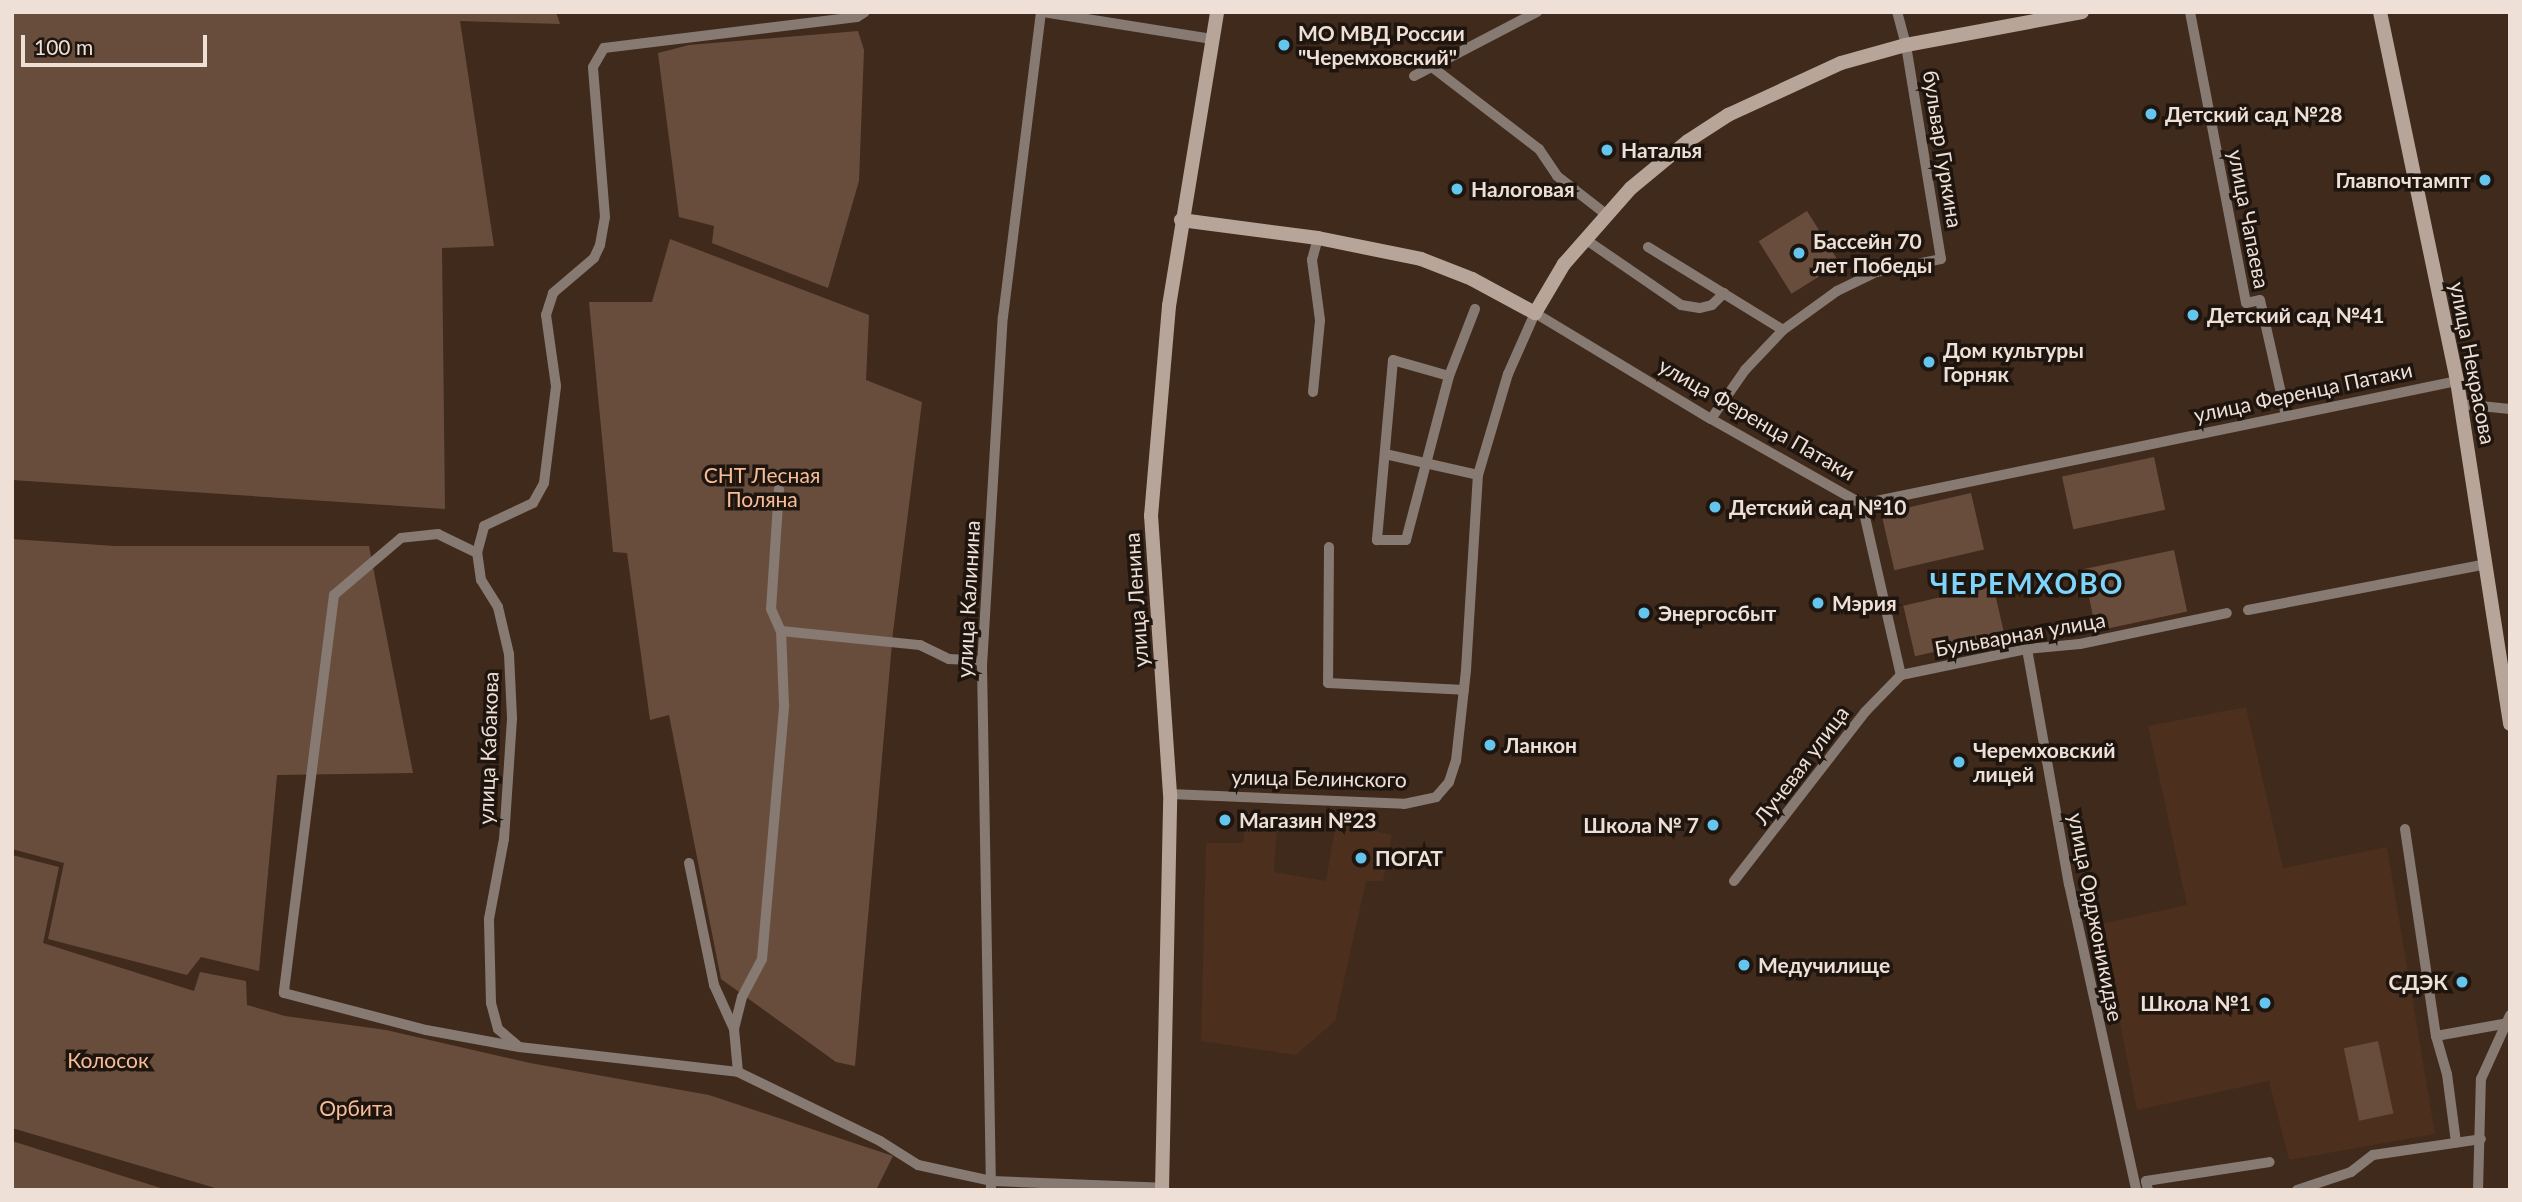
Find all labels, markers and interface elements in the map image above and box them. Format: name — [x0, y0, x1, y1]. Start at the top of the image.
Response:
place label: МО МВД России "Черемховский" — [1298, 20, 1465, 70]
scale bar — [24, 21, 210, 65]
text: 100 m — [34, 34, 93, 59]
marker: МО МВД России "Черемховский" — [1276, 37, 1292, 53]
street label: бульвар Гуркина — [1918, 68, 1968, 230]
place label: Детский сад №28 — [2165, 101, 2342, 127]
marker: Детский сад №28 — [2143, 106, 2159, 122]
place label: Наталья — [1621, 137, 1702, 163]
marker: Наталья — [1599, 142, 1615, 158]
street label: улица Чапаева — [2223, 147, 2275, 291]
place label: Главпочтампт — [2336, 167, 2471, 193]
marker: Главпочтампт — [2477, 172, 2493, 188]
place label: Налоговая — [1471, 176, 1575, 202]
marker: Налоговая — [1449, 181, 1465, 197]
place label: Бассейн 70 лет Победы — [1813, 228, 1932, 278]
marker: Бассейн 70 лет Победы — [1791, 245, 1807, 261]
street label: улица Некрасова — [2445, 280, 2501, 446]
place label: Детский сад №41 — [2207, 302, 2384, 328]
marker: Детский сад №41 — [2185, 307, 2201, 323]
place label: Дом культуры Горняк — [1943, 337, 2084, 387]
street label: улица Ференца Патаки — [1654, 352, 1860, 486]
marker: Дом культуры Горняк — [1921, 354, 1937, 370]
street label: улица Ференца Патаки — [2192, 357, 2414, 427]
park label: СНТ Лесная Поляна — [704, 462, 820, 512]
place label: Детский сад №10 — [1729, 494, 1906, 520]
marker: Детский сад №10 — [1707, 499, 1723, 515]
street label: улица Калинина — [951, 520, 985, 678]
street label: улица Ленина — [1119, 532, 1153, 668]
district label: ЧЕРЕМХОВО — [1931, 566, 2123, 600]
place label: Мэрия — [1832, 590, 1897, 616]
marker: Мэрия — [1810, 595, 1826, 611]
place label: Энергосбыт — [1658, 600, 1776, 626]
marker: Энергосбыт — [1636, 605, 1652, 621]
street label: Бульварная улица — [1933, 607, 2107, 661]
street label: улица Кабакова — [473, 671, 503, 825]
street label: Лучевая улица — [1748, 701, 1854, 829]
place label: Ланкон — [1504, 732, 1577, 758]
marker: Ланкон — [1482, 737, 1498, 753]
place label: Черемховский лицей — [1973, 737, 2115, 787]
marker: Черемховский лицей — [1951, 754, 1967, 770]
street label: улица Белинского — [1231, 764, 1407, 792]
place label: Магазин №23 — [1239, 807, 1376, 833]
street label: улица Орджоникидзе — [2063, 811, 2129, 1023]
marker: Магазин №23 — [1217, 812, 1233, 828]
place label: Школа № 7 — [1583, 812, 1699, 838]
marker: Школа № 7 — [1705, 817, 1721, 833]
place label: ПОГАТ — [1375, 845, 1443, 871]
marker: ПОГАТ — [1353, 850, 1369, 866]
place label: Медучилище — [1758, 952, 1890, 978]
marker: Медучилище — [1736, 957, 1752, 973]
place label: СДЭК — [2388, 969, 2448, 995]
marker: СДЭК — [2454, 974, 2470, 990]
place label: Школа №1 — [2140, 990, 2251, 1016]
marker: Школа №1 — [2257, 995, 2273, 1011]
park label: Колосок — [67, 1047, 149, 1073]
park label: Орбита — [319, 1095, 393, 1121]

